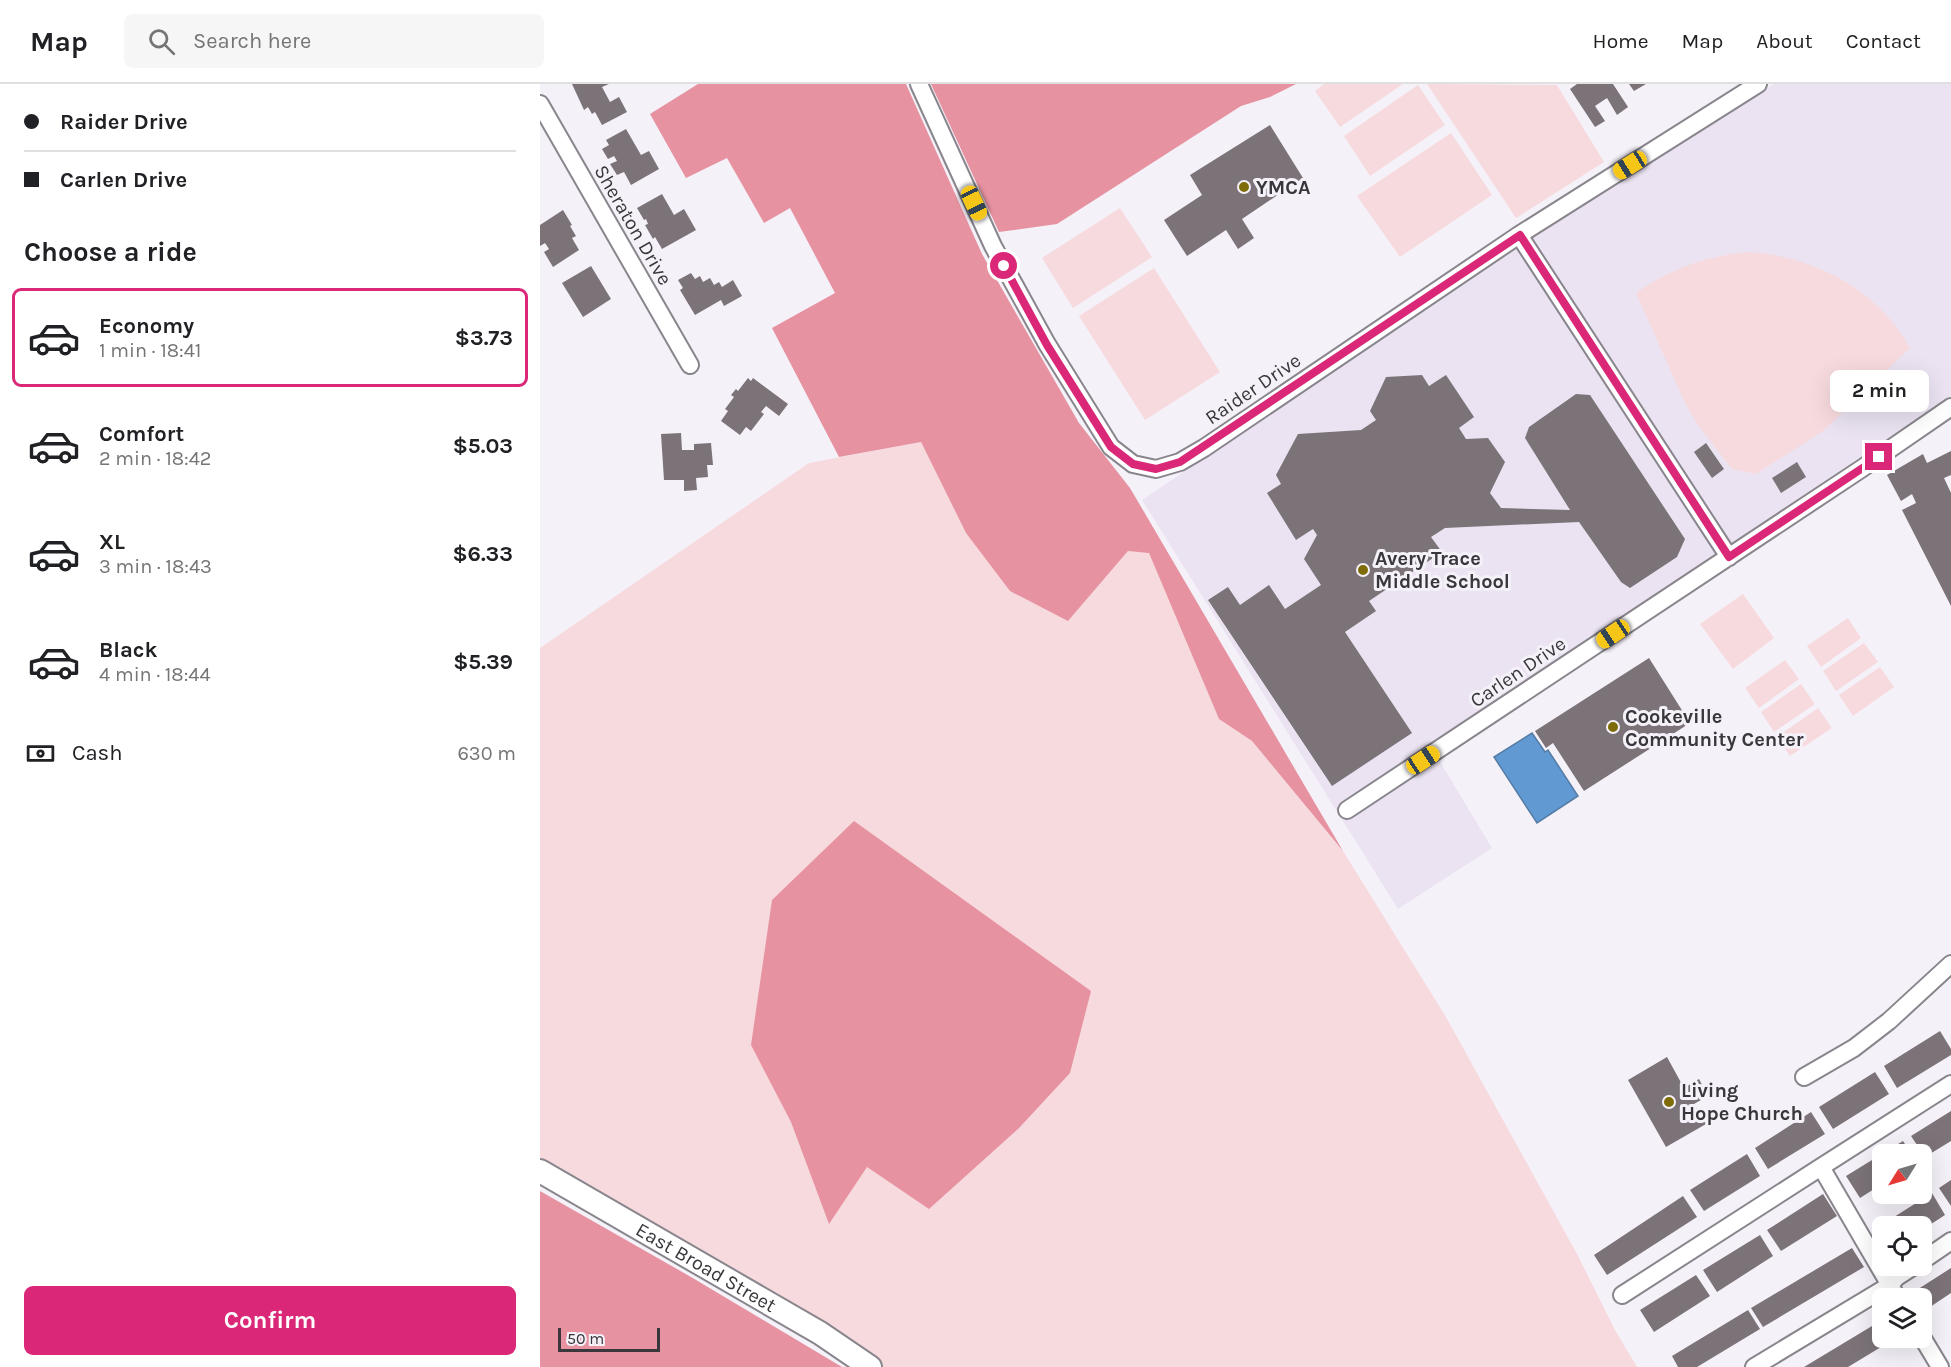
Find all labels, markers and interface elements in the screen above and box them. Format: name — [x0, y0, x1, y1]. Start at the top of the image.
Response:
search box — [124, 14, 544, 68]
text: Map — [30, 25, 88, 58]
icon: search — [145, 25, 178, 58]
text: Search here — [193, 28, 311, 54]
text: Home — [1593, 29, 1649, 53]
text: Map — [1682, 29, 1723, 53]
text: About — [1756, 29, 1813, 53]
text: Contact — [1846, 29, 1921, 53]
text: Raider Drive — [60, 109, 188, 135]
car — [1610, 148, 1650, 182]
street label: Sheraton Drive — [589, 161, 677, 289]
text: Carlen Drive — [60, 167, 187, 193]
place label: YMCA — [1256, 176, 1311, 199]
marker: YMCA — [1237, 180, 1251, 194]
car — [958, 183, 990, 223]
text: Choose a ride — [24, 236, 197, 268]
route start — [990, 252, 1017, 279]
icon: car — [27, 311, 81, 365]
text: Economy — [99, 313, 194, 339]
text: $3.73 — [455, 325, 513, 351]
text: 1 min · 18:41 — [99, 339, 201, 362]
street label: Raider Drive — [1201, 349, 1305, 429]
callout: 2 min — [1830, 370, 1928, 412]
text: 2 min — [1852, 379, 1907, 402]
icon: car — [27, 419, 81, 473]
text: Comfort — [99, 421, 184, 447]
text: $5.03 — [453, 433, 513, 459]
route end — [1865, 443, 1892, 470]
text: 2 min · 18:42 — [99, 447, 211, 470]
icon: car — [27, 527, 81, 581]
text: XL — [99, 529, 125, 555]
text: $6.33 — [452, 541, 513, 567]
place label: Avery Trace Middle School — [1375, 547, 1510, 593]
text: 3 min · 18:43 — [99, 555, 212, 578]
marker: Avery Trace Middle School — [1356, 563, 1370, 577]
car — [1593, 616, 1633, 652]
street label: Carlen Drive — [1466, 632, 1570, 712]
icon: car — [27, 635, 81, 689]
text: Black — [99, 637, 158, 663]
text: $5.39 — [453, 649, 513, 675]
text: 4 min · 18:44 — [99, 663, 211, 686]
place label: Cookeville Community Center — [1625, 705, 1804, 751]
marker: Cookeville Community Center — [1606, 720, 1620, 734]
icon: cash — [24, 737, 57, 770]
text: Cash — [72, 740, 122, 766]
text: 630 m — [457, 742, 516, 765]
car — [1403, 743, 1443, 777]
place label: Living Hope Church — [1681, 1079, 1803, 1125]
marker: Living Hope Church — [1662, 1095, 1676, 1109]
north arrow — [1872, 1144, 1932, 1204]
map controls — [1872, 1144, 1932, 1348]
button: locate — [1872, 1216, 1932, 1276]
street label: East Broad Street — [632, 1218, 781, 1317]
button: Confirm — [24, 1286, 516, 1355]
button: layers — [1872, 1288, 1932, 1348]
scale bar — [558, 1325, 660, 1352]
text: 50 m — [567, 1329, 604, 1348]

